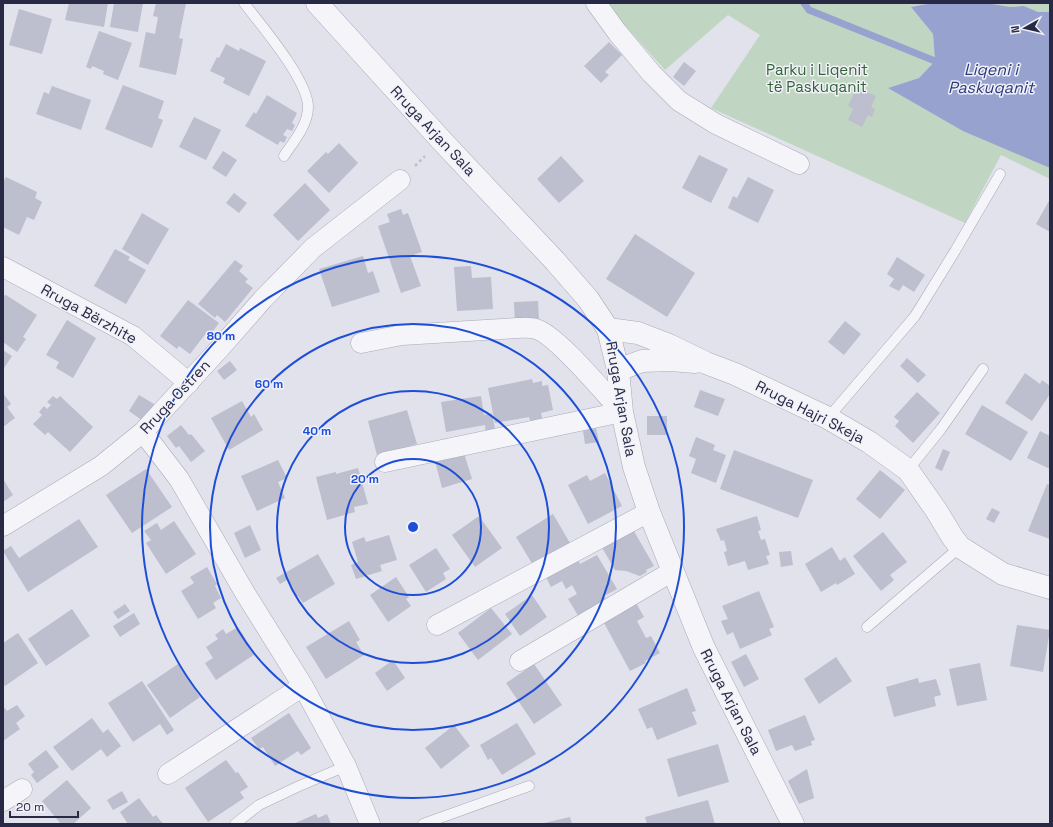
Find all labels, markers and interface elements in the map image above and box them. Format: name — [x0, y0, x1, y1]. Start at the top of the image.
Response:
north arrow — [1005, 8, 1045, 48]
text: N — [1008, 25, 1023, 34]
water label: Liqeni i Paskuqanit — [948, 59, 1036, 98]
park label: Parku i Liqenit të Paskuqanit — [766, 60, 868, 96]
street label: Rruga Arjan Sala — [387, 81, 480, 180]
street label: Rruga Bërzhite — [38, 279, 141, 348]
text: 80 m — [207, 328, 235, 344]
street label: Rruga Arjan Sala — [602, 340, 641, 458]
street label: Rruga Ostren — [135, 356, 214, 438]
text: 60 m — [255, 376, 283, 392]
street label: Rruga Hajri Skeja — [753, 376, 868, 447]
text: 40 m — [303, 423, 331, 439]
text: 20 m — [351, 471, 379, 487]
centre of rings — [406, 520, 420, 534]
street label: Rruga Arjan Sala — [696, 645, 767, 758]
scale bar — [10, 793, 78, 819]
text: 20 m — [16, 799, 44, 815]

